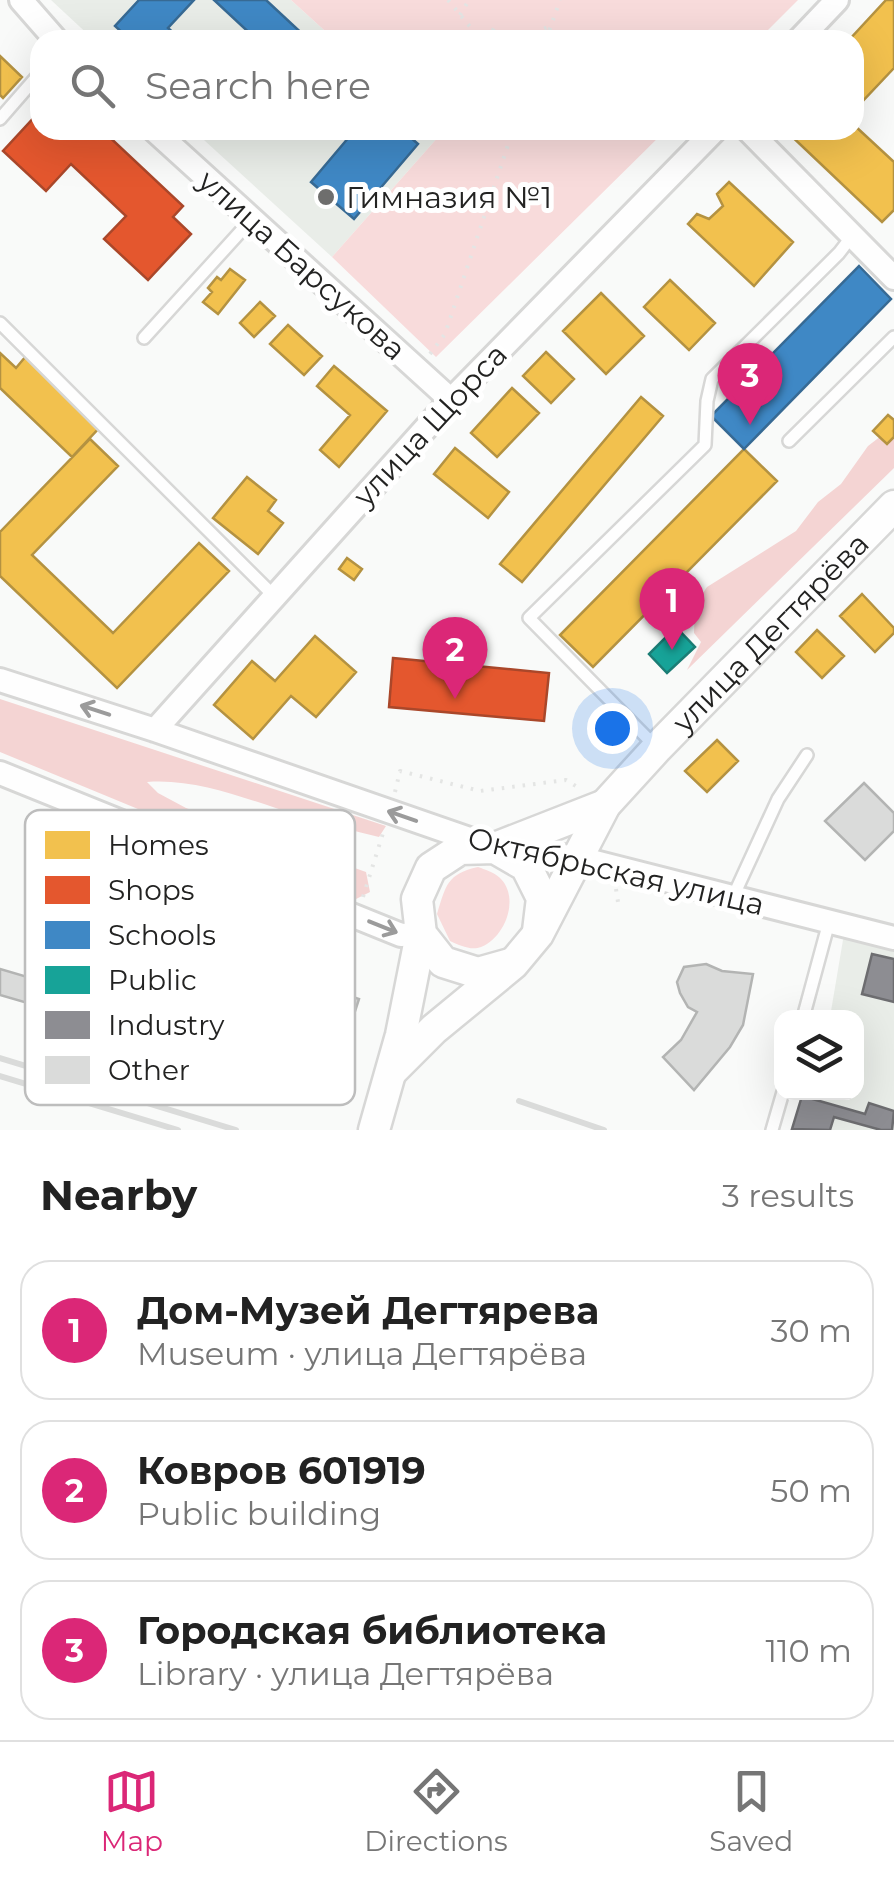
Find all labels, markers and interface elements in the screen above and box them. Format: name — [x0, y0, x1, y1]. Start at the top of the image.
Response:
search box — [30, 30, 864, 140]
icon: search — [65, 58, 120, 113]
text: Search here — [145, 62, 371, 109]
street label: улица Барсукова — [190, 161, 413, 368]
place label: Гимназия №1 — [346, 179, 552, 216]
marker: Гимназия №1 — [315, 186, 337, 208]
street label: улица Щорса — [345, 336, 515, 515]
pin: 3 — [718, 342, 782, 425]
street label: улица Дегтярёва — [664, 525, 876, 741]
pin: 1 — [640, 568, 704, 650]
pin: 2 — [422, 616, 488, 699]
one-way arrow — [80, 700, 111, 718]
your location — [587, 703, 638, 754]
one-way arrow — [388, 806, 419, 824]
legend — [25, 810, 355, 1105]
street label: Октябрьская улица — [464, 819, 768, 923]
text: Homes — [108, 828, 209, 862]
text: Shops — [108, 873, 194, 907]
text: Schools — [108, 918, 216, 952]
one-way arrow — [367, 920, 397, 938]
text: Public — [108, 963, 197, 997]
text: Industry — [108, 1008, 225, 1042]
map controls — [774, 1010, 864, 1100]
button: layers — [774, 1010, 864, 1100]
text: Other — [108, 1053, 190, 1087]
text: Nearby — [40, 1169, 197, 1221]
text: 3 results — [722, 1176, 854, 1215]
text: Дом-Музей Дегтярева — [137, 1287, 599, 1334]
text: 1 — [68, 1311, 81, 1350]
text: 30 m — [770, 1311, 852, 1350]
text: Museum · улица Дегтярёва — [137, 1334, 587, 1373]
text: Ковров 601919 — [137, 1447, 426, 1494]
text: 2 — [65, 1471, 84, 1510]
text: 50 m — [770, 1471, 852, 1510]
text: Public building — [137, 1494, 381, 1533]
text: Городская библиотека — [137, 1607, 607, 1654]
text: 3 — [65, 1631, 84, 1670]
text: 110 m — [765, 1631, 852, 1670]
text: Library · улица Дегтярёва — [137, 1654, 554, 1693]
tab: Map — [101, 1764, 163, 1858]
tab: Directions — [364, 1764, 508, 1858]
tab: Saved — [709, 1764, 793, 1858]

